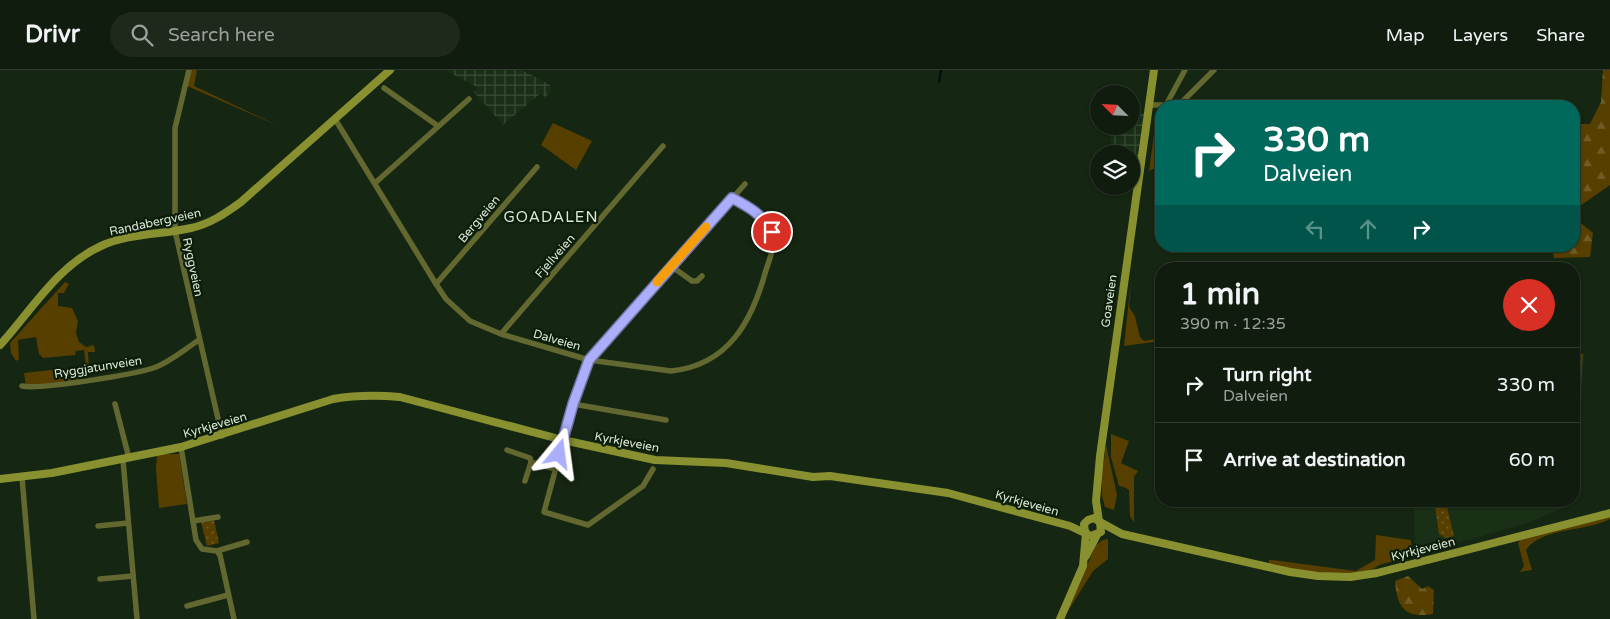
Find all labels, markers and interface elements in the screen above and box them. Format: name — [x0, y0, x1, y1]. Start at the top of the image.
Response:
search box — [110, 12, 460, 57]
text: Drivr — [25, 20, 80, 49]
icon: search — [128, 21, 156, 49]
text: Search here — [168, 24, 275, 46]
text: Map — [1386, 24, 1425, 46]
text: Layers — [1453, 24, 1508, 46]
text: Share — [1536, 24, 1585, 46]
north arrow — [1090, 85, 1140, 135]
map controls — [1090, 85, 1140, 195]
text: 330 m — [1263, 119, 1370, 161]
icon: right — [1180, 120, 1245, 185]
button: layers — [1090, 145, 1140, 195]
text: Dalveien — [1263, 161, 1352, 187]
street label: Bergveien — [455, 193, 503, 245]
street label: Randabergveien — [108, 205, 202, 239]
district label: GOADALEN — [504, 208, 599, 226]
pin — [751, 211, 793, 253]
icon: left — [1301, 215, 1329, 243]
icon: ahead — [1354, 215, 1382, 243]
icon: right — [1407, 215, 1435, 243]
icon: arrive — [758, 218, 786, 246]
street label: Fjellveien — [532, 231, 578, 281]
street label: Ryggveien — [180, 236, 206, 298]
street label: Goaveien — [1098, 274, 1120, 328]
text: 1 min — [1180, 276, 1260, 313]
button: close — [1503, 279, 1555, 331]
text: 390 m · 12:35 — [1180, 314, 1286, 334]
street label: Dalveien — [532, 327, 582, 353]
street label: Ryggjatunveien — [53, 353, 143, 381]
text: Turn right — [1223, 364, 1311, 386]
icon: right — [1180, 371, 1208, 399]
text: 330 m — [1497, 374, 1555, 396]
text: Dalveien — [1223, 386, 1288, 406]
street label: Kyrkjeveien — [182, 409, 248, 441]
position arrow — [532, 427, 584, 479]
street label: Kyrkjeveien — [593, 429, 661, 455]
icon: arrive — [1180, 446, 1208, 474]
text: Arrive at destination — [1223, 449, 1406, 471]
text: 60 m — [1509, 449, 1555, 471]
street label: Kyrkjeveien — [994, 487, 1060, 519]
street label: Kyrkjeveien — [1389, 534, 1457, 564]

